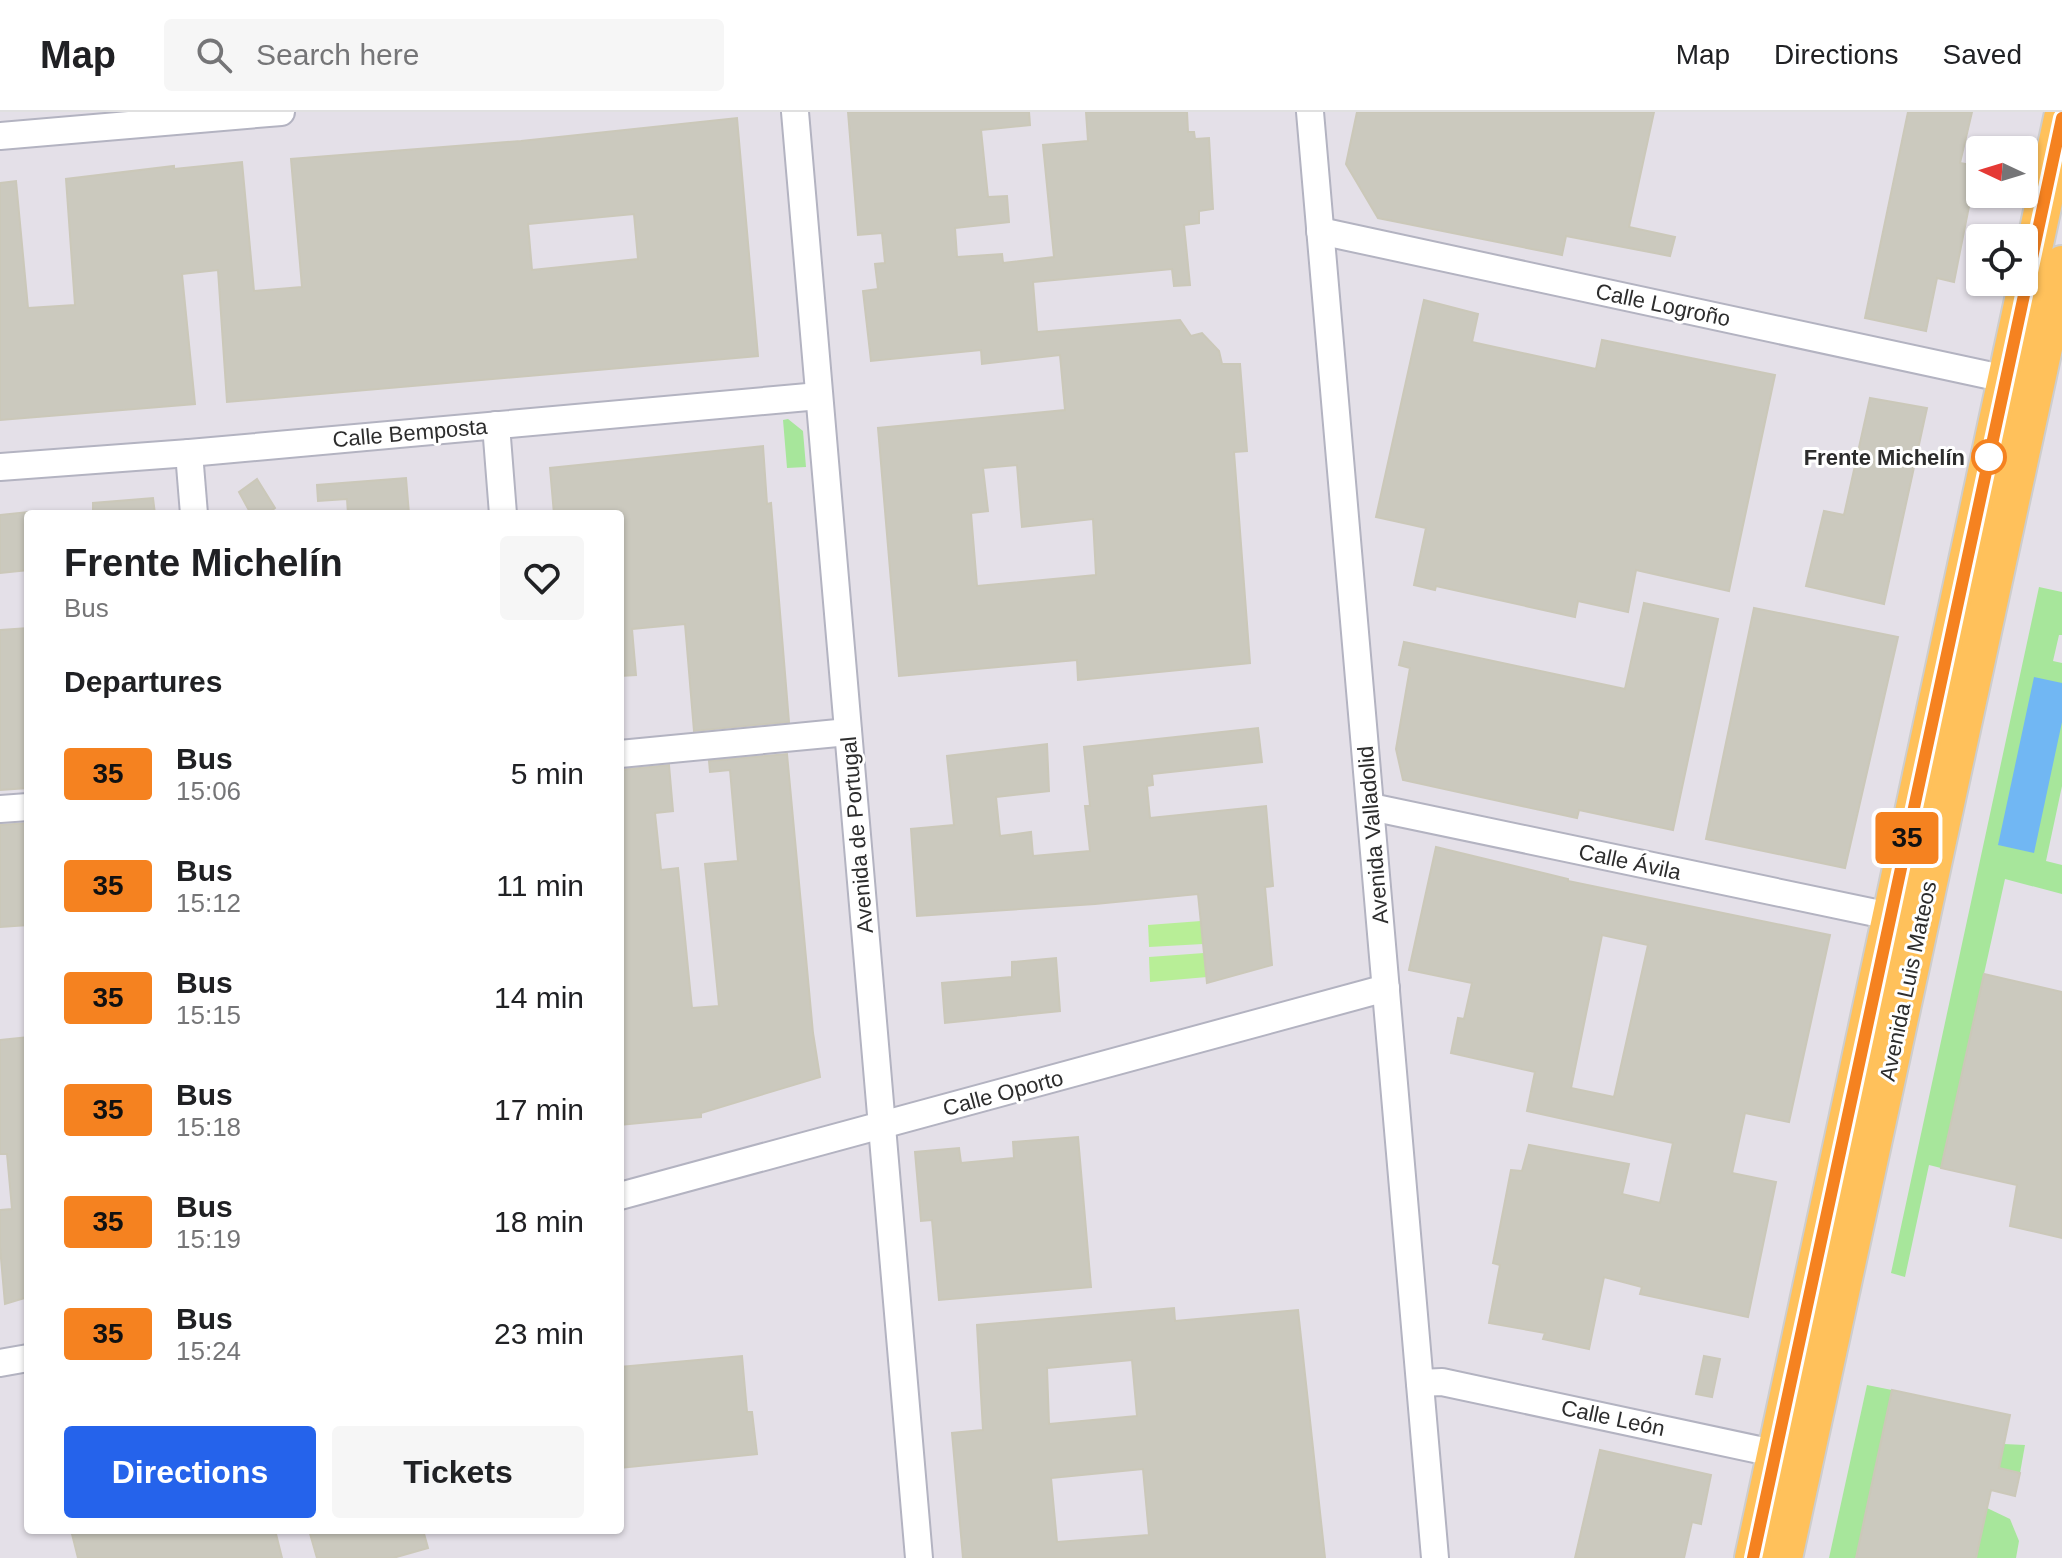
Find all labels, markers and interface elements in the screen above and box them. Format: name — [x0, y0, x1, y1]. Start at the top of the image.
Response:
search box — [164, 19, 724, 91]
icon: search — [192, 33, 236, 77]
text: Map — [40, 34, 116, 76]
text: Search here — [256, 38, 419, 71]
text: Map — [1676, 39, 1730, 70]
text: Directions — [1774, 39, 1899, 70]
text: Saved — [1943, 39, 2022, 70]
north arrow — [1966, 136, 2038, 208]
map controls — [1966, 136, 2038, 296]
button: locate — [1966, 224, 2038, 296]
street label: Calle Logroño — [1593, 279, 1733, 331]
street label: Calle Bemposta — [332, 414, 489, 452]
marker: Frente Michelín — [1972, 440, 2006, 474]
place label: Frente Michelín — [1804, 445, 1965, 470]
button: heart — [500, 536, 584, 620]
text: Frente Michelín — [64, 542, 343, 584]
text: Bus — [64, 593, 109, 623]
text: Departures — [64, 665, 222, 698]
street label: Avenida de Portugal — [836, 735, 878, 935]
text: Bus — [176, 742, 233, 775]
street label: Avenida Valladolid — [1353, 745, 1393, 925]
text: 5 min — [511, 757, 584, 790]
text: 35 — [92, 758, 124, 789]
text: 15:06 — [176, 776, 241, 806]
line badge: 35 — [1871, 812, 1943, 864]
text: 35 — [1891, 822, 1923, 853]
street label: Calle Ávila — [1577, 839, 1684, 885]
text: Bus — [176, 854, 233, 887]
text: 11 min — [496, 869, 584, 902]
text: 35 — [92, 870, 124, 901]
street label: Avenida Luis Mateos — [1875, 879, 1941, 1083]
text: 15:12 — [176, 888, 241, 918]
text: Bus — [176, 966, 233, 999]
text: 14 min — [494, 981, 584, 1014]
text: 35 — [92, 982, 124, 1013]
text: 15:15 — [176, 1000, 241, 1030]
street label: Calle Oporto — [940, 1065, 1066, 1121]
text: Bus — [176, 1078, 233, 1111]
text: 17 min — [494, 1093, 584, 1126]
text: 35 — [92, 1094, 124, 1125]
text: 15:18 — [176, 1112, 241, 1142]
text: Bus — [176, 1190, 233, 1223]
text: 18 min — [494, 1205, 584, 1238]
text: 35 — [92, 1206, 124, 1237]
text: 15:19 — [176, 1224, 241, 1254]
text: Bus — [176, 1302, 233, 1335]
text: 23 min — [494, 1317, 584, 1350]
text: 35 — [92, 1318, 124, 1349]
text: 15:24 — [176, 1336, 241, 1366]
street label: Calle León — [1559, 1395, 1667, 1441]
button: Directions — [64, 1426, 316, 1518]
button: Tickets — [332, 1426, 584, 1518]

